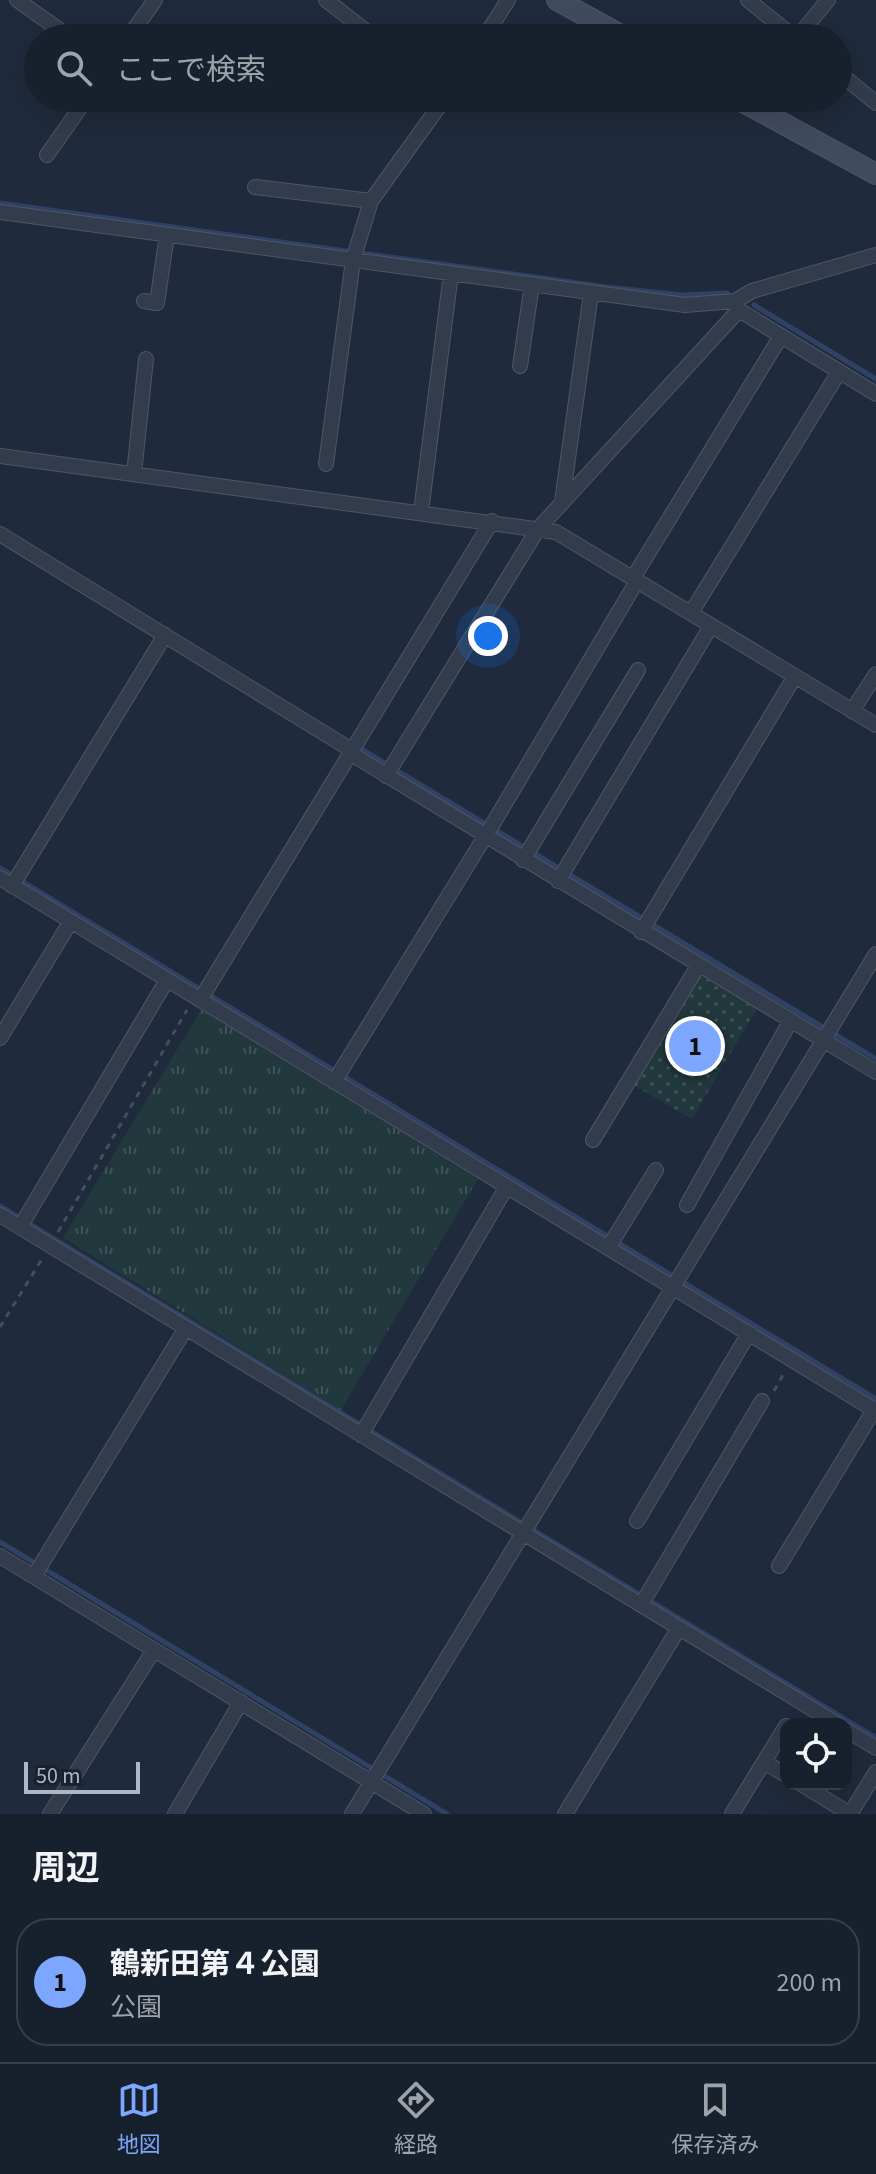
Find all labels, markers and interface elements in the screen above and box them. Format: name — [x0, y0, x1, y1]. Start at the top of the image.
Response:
search box — [24, 24, 852, 112]
icon: search — [52, 46, 96, 90]
text: ここで検索 — [116, 49, 266, 92]
your location — [468, 616, 508, 656]
pin: 1 — [669, 1016, 721, 1076]
map controls — [780, 1718, 852, 1790]
button: locate — [780, 1718, 852, 1790]
scale bar — [24, 1758, 140, 1794]
text: 50 m — [36, 1760, 81, 1792]
text: 周辺 — [32, 1844, 100, 1893]
text: 鶴新田第４公園 — [110, 1943, 320, 1986]
text: 1 — [53, 1964, 67, 2001]
text: 200 m — [776, 1964, 842, 2001]
text: 公園 — [110, 1989, 162, 2026]
tab: 地図 — [117, 2078, 161, 2161]
tab: 経路 — [394, 2078, 438, 2161]
tab: 保存済み — [671, 2078, 759, 2161]

